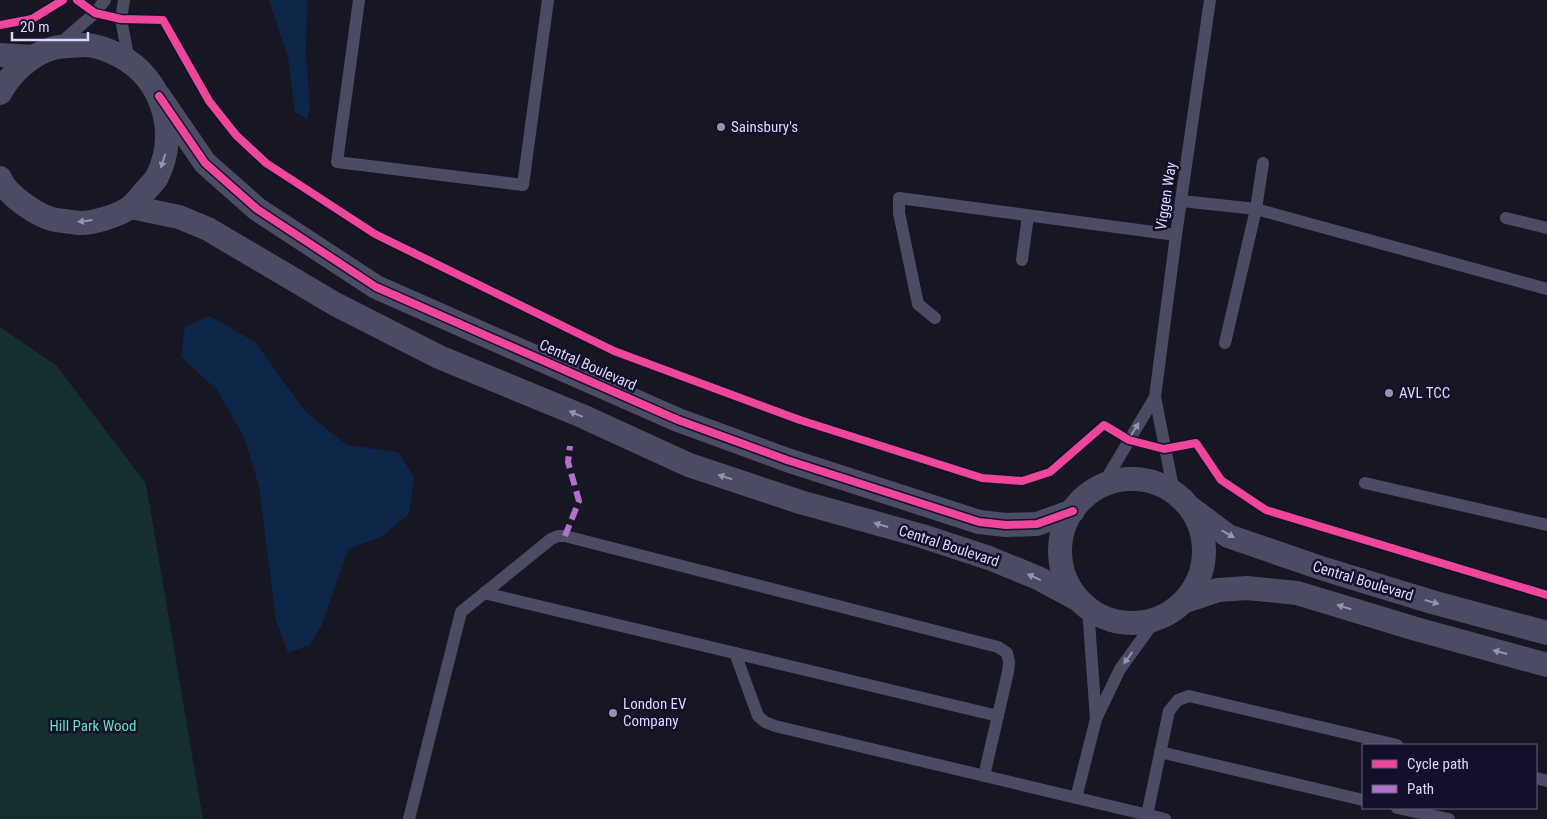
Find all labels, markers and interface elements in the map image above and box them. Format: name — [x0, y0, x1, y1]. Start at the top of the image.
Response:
scale bar — [12, 10, 89, 42]
text: 20 m — [20, 18, 50, 36]
place label: Sainsbury's — [731, 118, 798, 136]
marker: Sainsbury's — [715, 121, 727, 133]
one-way arrow — [158, 153, 166, 168]
street label: Viggen Way — [1152, 161, 1180, 231]
one-way arrow — [76, 217, 92, 225]
street label: Central Boulevard — [537, 336, 639, 394]
place label: AVL TCC — [1399, 384, 1450, 402]
marker: AVL TCC — [1383, 387, 1395, 399]
one-way arrow — [569, 409, 583, 417]
one-way arrow — [1131, 422, 1140, 435]
one-way arrow — [717, 473, 732, 481]
one-way arrow — [873, 520, 888, 528]
street label: Central Boulevard — [897, 521, 1001, 571]
one-way arrow — [1221, 530, 1235, 539]
street label: Central Boulevard — [1310, 557, 1416, 605]
one-way arrow — [1027, 572, 1041, 580]
one-way arrow — [1424, 598, 1439, 606]
one-way arrow — [1336, 603, 1351, 611]
one-way arrow — [1492, 648, 1508, 656]
one-way arrow — [1123, 651, 1133, 665]
place label: London EV Company — [623, 695, 687, 730]
marker: London EV Company — [607, 707, 619, 719]
park label: Hill Park Wood — [50, 717, 136, 735]
legend — [1362, 744, 1537, 809]
text: Cycle path — [1407, 755, 1469, 773]
text: Path — [1407, 780, 1434, 798]

